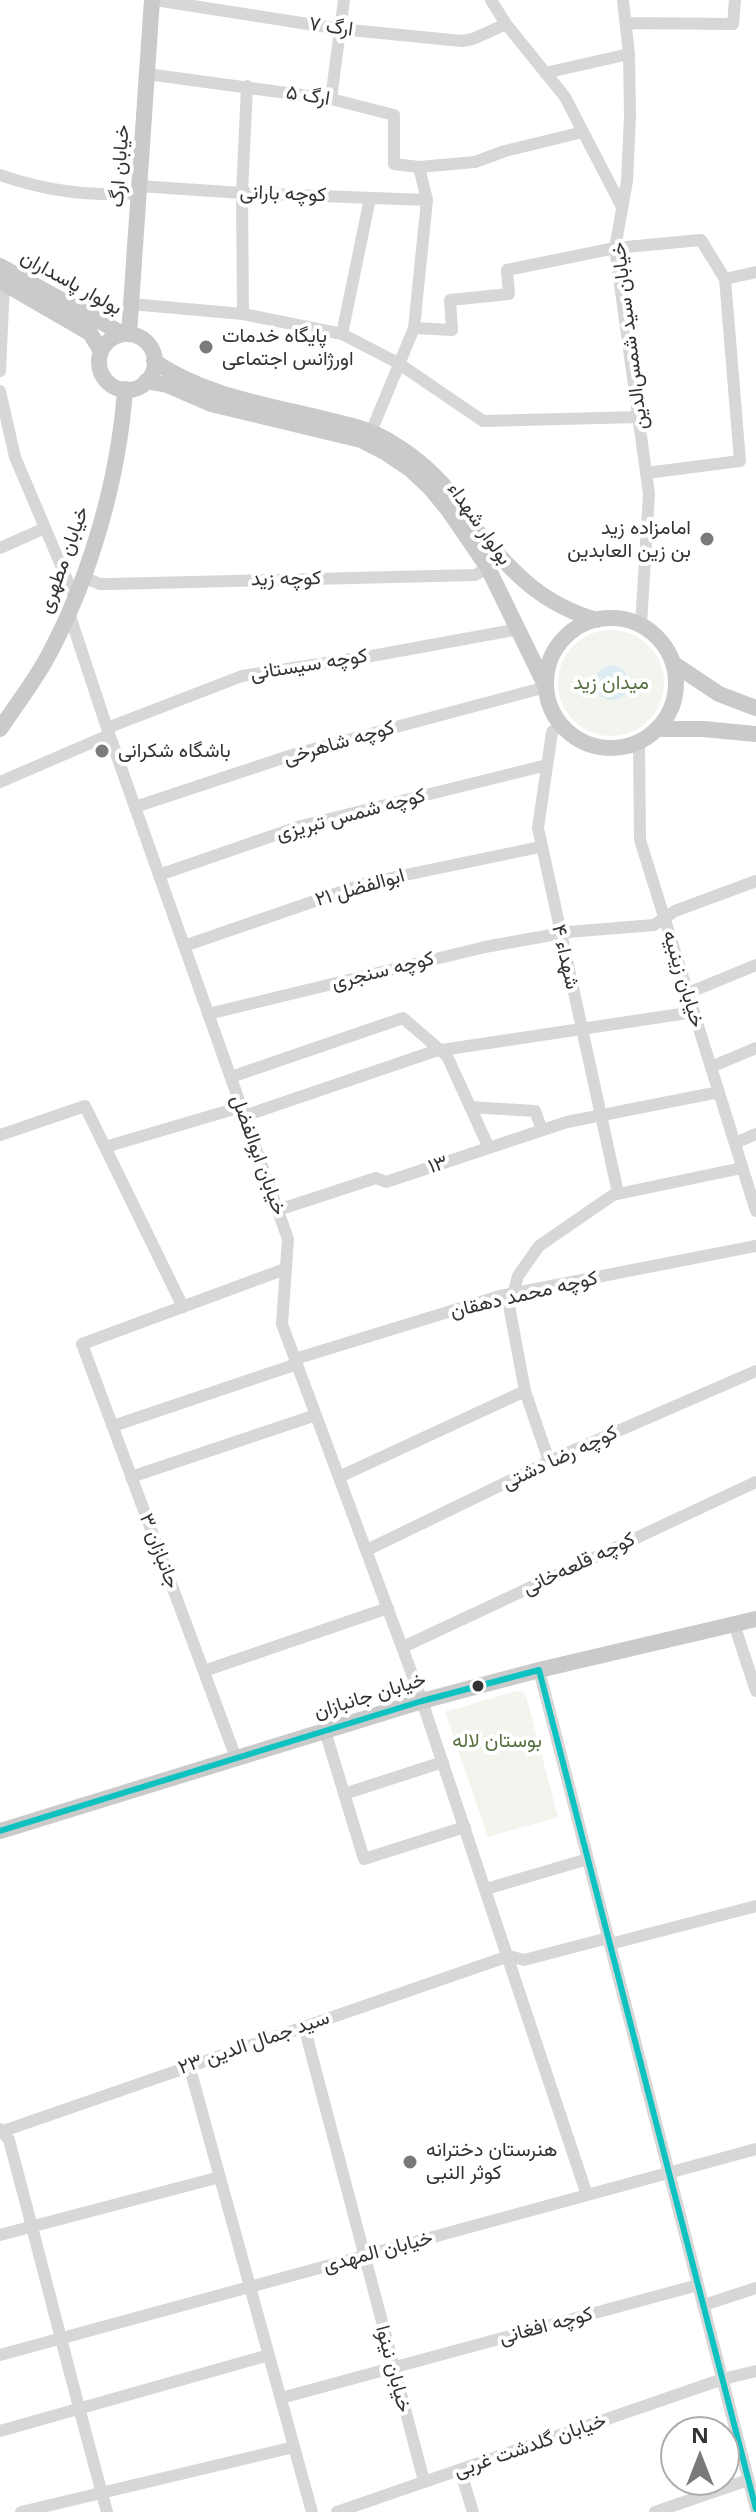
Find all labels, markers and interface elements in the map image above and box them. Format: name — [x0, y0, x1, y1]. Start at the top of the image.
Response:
street label: ارگ ۷ — [307, 12, 355, 42]
street label: ارگ ۵ — [284, 81, 332, 111]
street label: خیابان ارگ — [105, 124, 135, 208]
street label: کوچه بارانی — [239, 180, 327, 208]
street label: خیابان سید شمس‌الدین — [607, 241, 653, 431]
street label: بولوار پاسداران — [16, 245, 126, 321]
place label: پایگاه خدمات اورژانس اجتماعی — [222, 324, 354, 371]
marker: پایگاه خدمات اورژانس اجتماعی — [197, 338, 215, 356]
street label: بولوار شهداء — [442, 478, 516, 570]
street label: خیابان مطهری — [34, 503, 94, 617]
place label: امامزاده زید بن زین العابدین — [567, 516, 691, 563]
marker: امامزاده زید بن زین العابدین — [698, 530, 716, 548]
street label: کوچه زید — [251, 566, 321, 592]
street label: کوچه سیستانی — [249, 644, 369, 686]
park label: میدان زید — [573, 671, 649, 695]
street label: کوچه شاهرخی — [281, 716, 397, 770]
place label: باشگاه شکرانی — [118, 739, 231, 763]
marker: باشگاه شکرانی — [93, 742, 111, 760]
street label: کوچه شمس تبریزی — [274, 784, 428, 846]
street label: ابوالفضل ۲۱ — [313, 864, 407, 912]
street label: شهداء ۴ — [546, 922, 584, 992]
street label: خیابان زینبیه — [657, 928, 709, 1030]
street label: کوچه سنجری — [329, 947, 437, 995]
street label: خیابان ابوالفضل — [225, 1092, 291, 1218]
street label: ۱۳ — [425, 1151, 451, 1179]
street label: کوچه محمد دهقان — [448, 1266, 600, 1324]
street label: کوچه رضا دشتی — [498, 1421, 622, 1495]
street label: جانبازان ۳ — [134, 1510, 184, 1592]
street label: کوچه قلعه‌خانی — [519, 1527, 639, 1601]
street label: خیابان جانبازان — [311, 1668, 429, 1724]
unlabelled marker — [470, 1678, 486, 1694]
park label: بوستان لاله — [452, 1729, 542, 1753]
street label: سید جمال الدین ۲۳ — [175, 2006, 333, 2080]
place label: هنرستان دخترانه کوثر النبی — [426, 2138, 557, 2185]
marker: هنرستان دخترانه کوثر النبی — [401, 2153, 419, 2171]
street label: خیابان المهدی — [321, 2226, 435, 2278]
street label: کوچه افغانی — [497, 2302, 595, 2350]
street label: خیابان نینوا — [370, 2323, 416, 2415]
street label: خیابان گلدشت غربی — [451, 2409, 609, 2483]
north arrow — [660, 2416, 740, 2496]
text: N — [691, 2419, 709, 2449]

